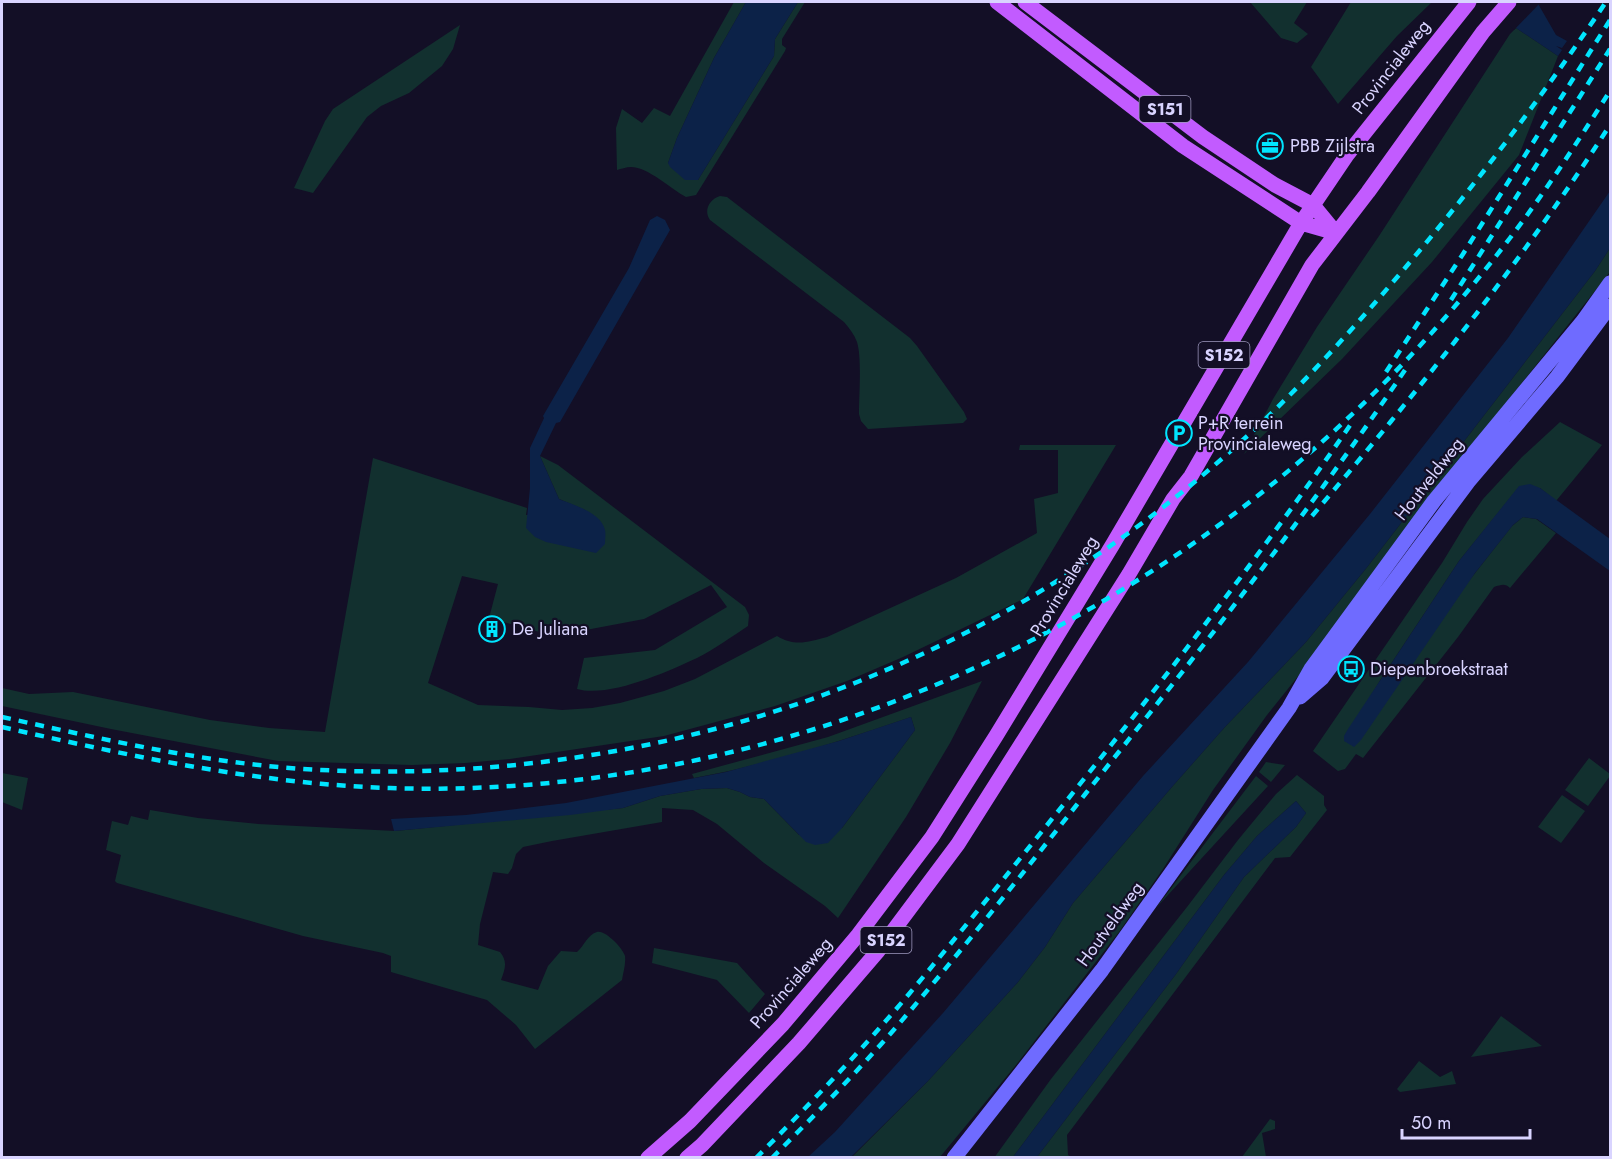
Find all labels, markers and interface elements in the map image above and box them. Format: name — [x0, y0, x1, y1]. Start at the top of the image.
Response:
street label: Provincialeweg — [1346, 14, 1436, 120]
road number: S151 — [1140, 96, 1190, 122]
office icon: PBB Zijlstra — [1255, 131, 1285, 161]
place label: PBB Zijlstra — [1290, 133, 1375, 159]
road number: S152 — [1198, 342, 1250, 368]
place label: P+R terrein Provincialeweg — [1198, 410, 1312, 457]
parking icon: P+R terrein Provincialeweg — [1164, 418, 1194, 448]
street label: Houtveldweg — [1388, 432, 1470, 526]
street label: Provincialeweg — [1024, 531, 1104, 641]
building icon: De Juliana — [477, 614, 507, 644]
place label: De Juliana — [512, 616, 588, 642]
bus stop icon: Diepenbroekstraat — [1336, 654, 1366, 684]
place label: Diepenbroekstraat — [1370, 656, 1508, 682]
street label: Houtveldweg — [1070, 876, 1150, 972]
road number: S152 — [860, 927, 912, 953]
street label: Provincialeweg — [744, 932, 838, 1034]
scale bar — [1402, 1102, 1530, 1140]
text: 50 m — [1411, 1110, 1451, 1136]

